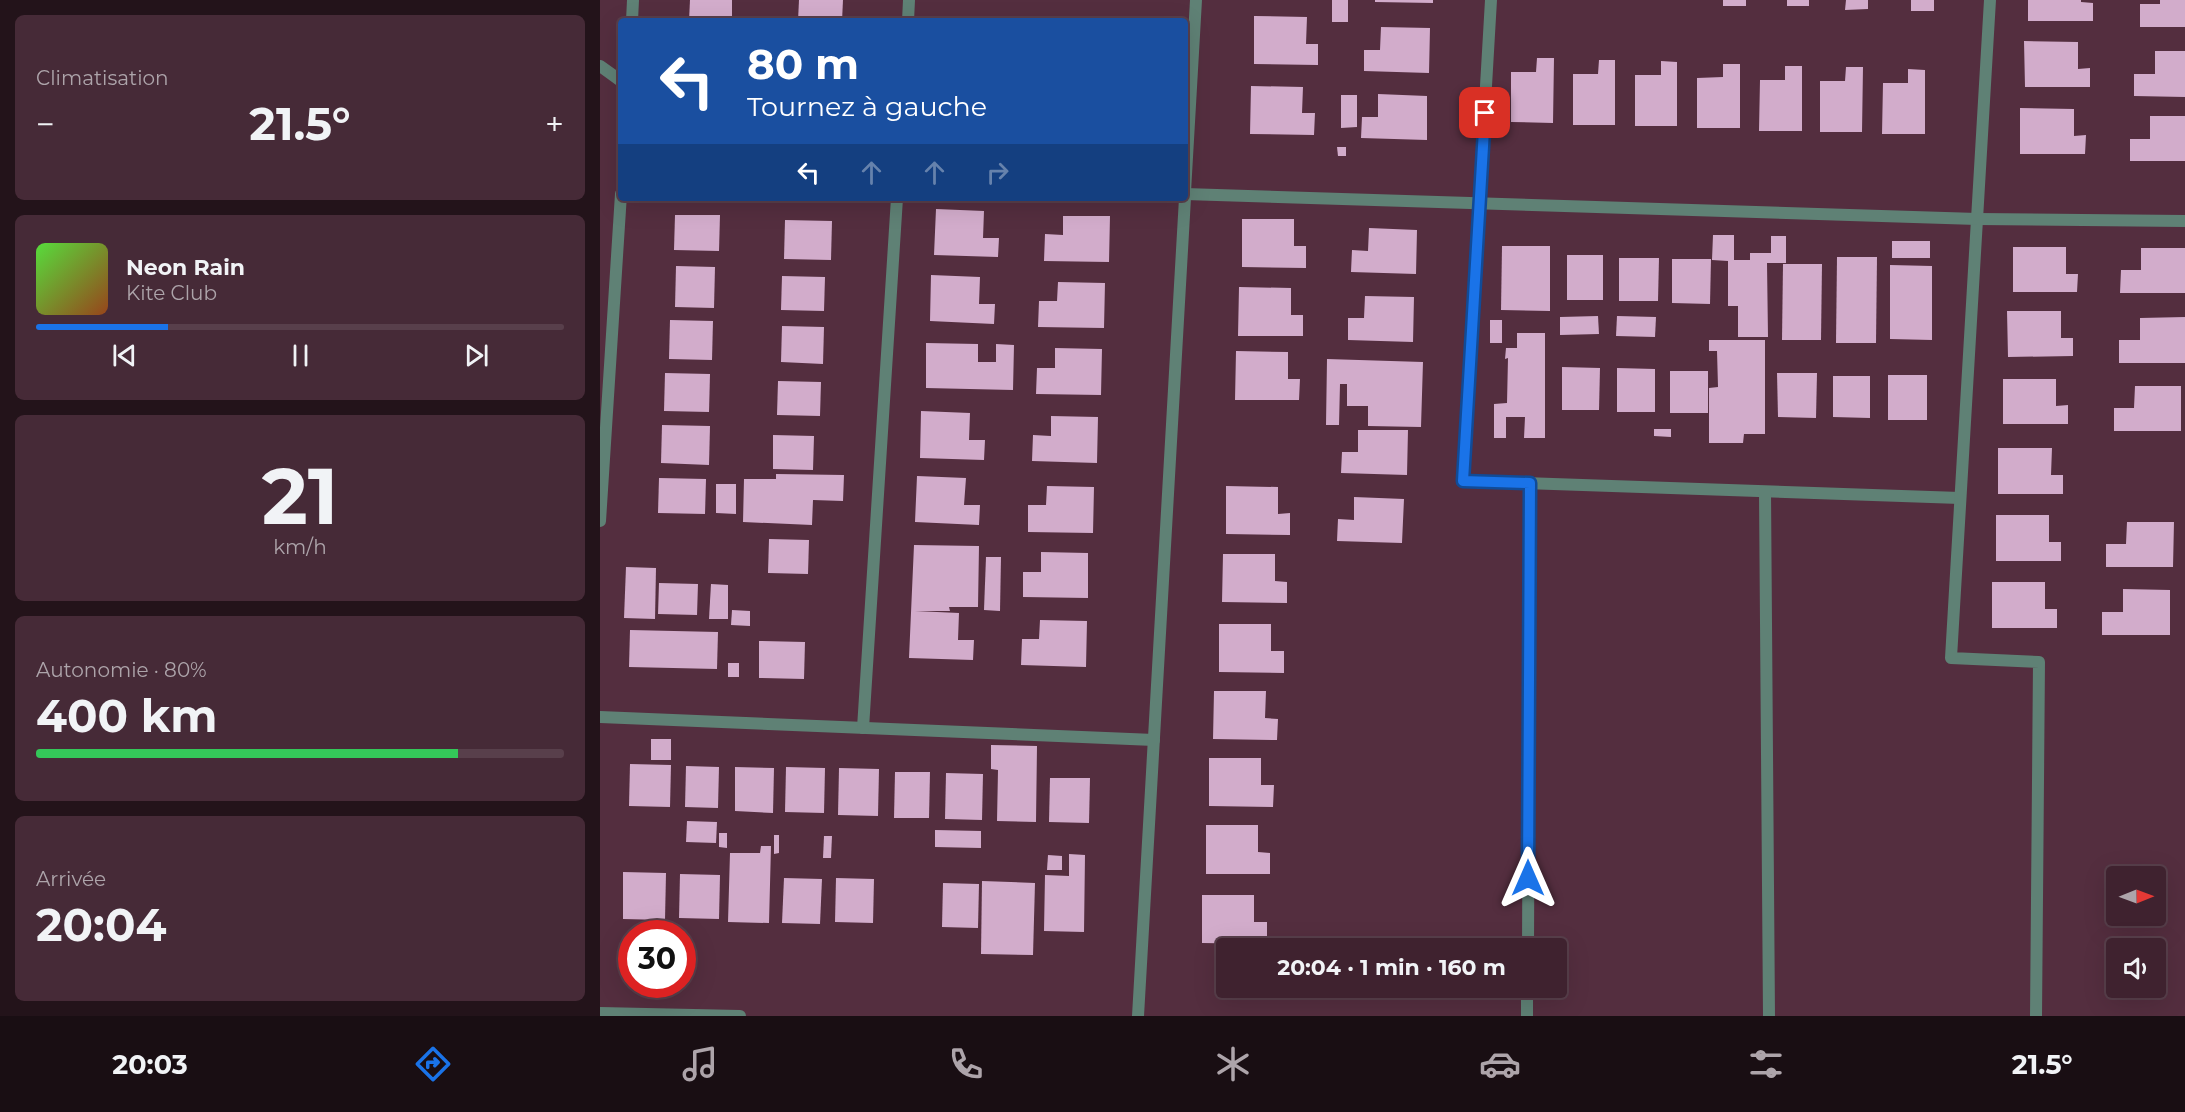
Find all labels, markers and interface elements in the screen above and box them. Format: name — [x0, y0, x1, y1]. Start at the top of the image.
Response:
text: 80 m — [747, 38, 859, 90]
icon: left — [648, 42, 726, 120]
text: Climatisation — [36, 66, 169, 90]
pin — [1459, 87, 1510, 138]
text: Tournez à gauche — [747, 90, 987, 123]
text: 21.5° — [249, 96, 351, 151]
icon: arrive — [1468, 96, 1501, 129]
text: − — [36, 104, 55, 144]
text: + — [545, 104, 564, 144]
icon: left — [792, 156, 825, 189]
icon: ahead — [855, 156, 888, 189]
icon: ahead — [918, 156, 951, 189]
icon: right — [981, 156, 1014, 189]
text: Neon Rain — [126, 254, 245, 281]
text: Kite Club — [126, 281, 217, 305]
icon: previous — [108, 339, 141, 372]
icon: pause — [284, 339, 317, 372]
icon: next — [460, 339, 493, 372]
text: 21 — [262, 448, 338, 544]
text: km/h — [273, 535, 327, 559]
text: Autonomie · 80% — [36, 658, 207, 682]
text: 400 km — [36, 688, 217, 743]
position arrow — [1496, 846, 1560, 910]
north arrow — [2106, 866, 2166, 926]
map controls — [2106, 866, 2166, 998]
text: Arrivée — [36, 867, 106, 891]
text: 20:04 — [36, 897, 166, 952]
speed limit sign: 30 — [618, 920, 696, 998]
button: sound — [2106, 938, 2166, 998]
text: 20:04 · 1 min · 160 m — [1277, 954, 1506, 981]
icon: directions — [412, 1043, 454, 1085]
icon: music — [679, 1043, 721, 1085]
icon: phone — [945, 1043, 987, 1085]
icon: climate — [1212, 1043, 1254, 1085]
icon: car — [1479, 1043, 1521, 1085]
icon: filters — [1745, 1043, 1787, 1085]
text: 20:03 — [112, 1048, 188, 1081]
text: 21.5° — [2012, 1048, 2073, 1081]

